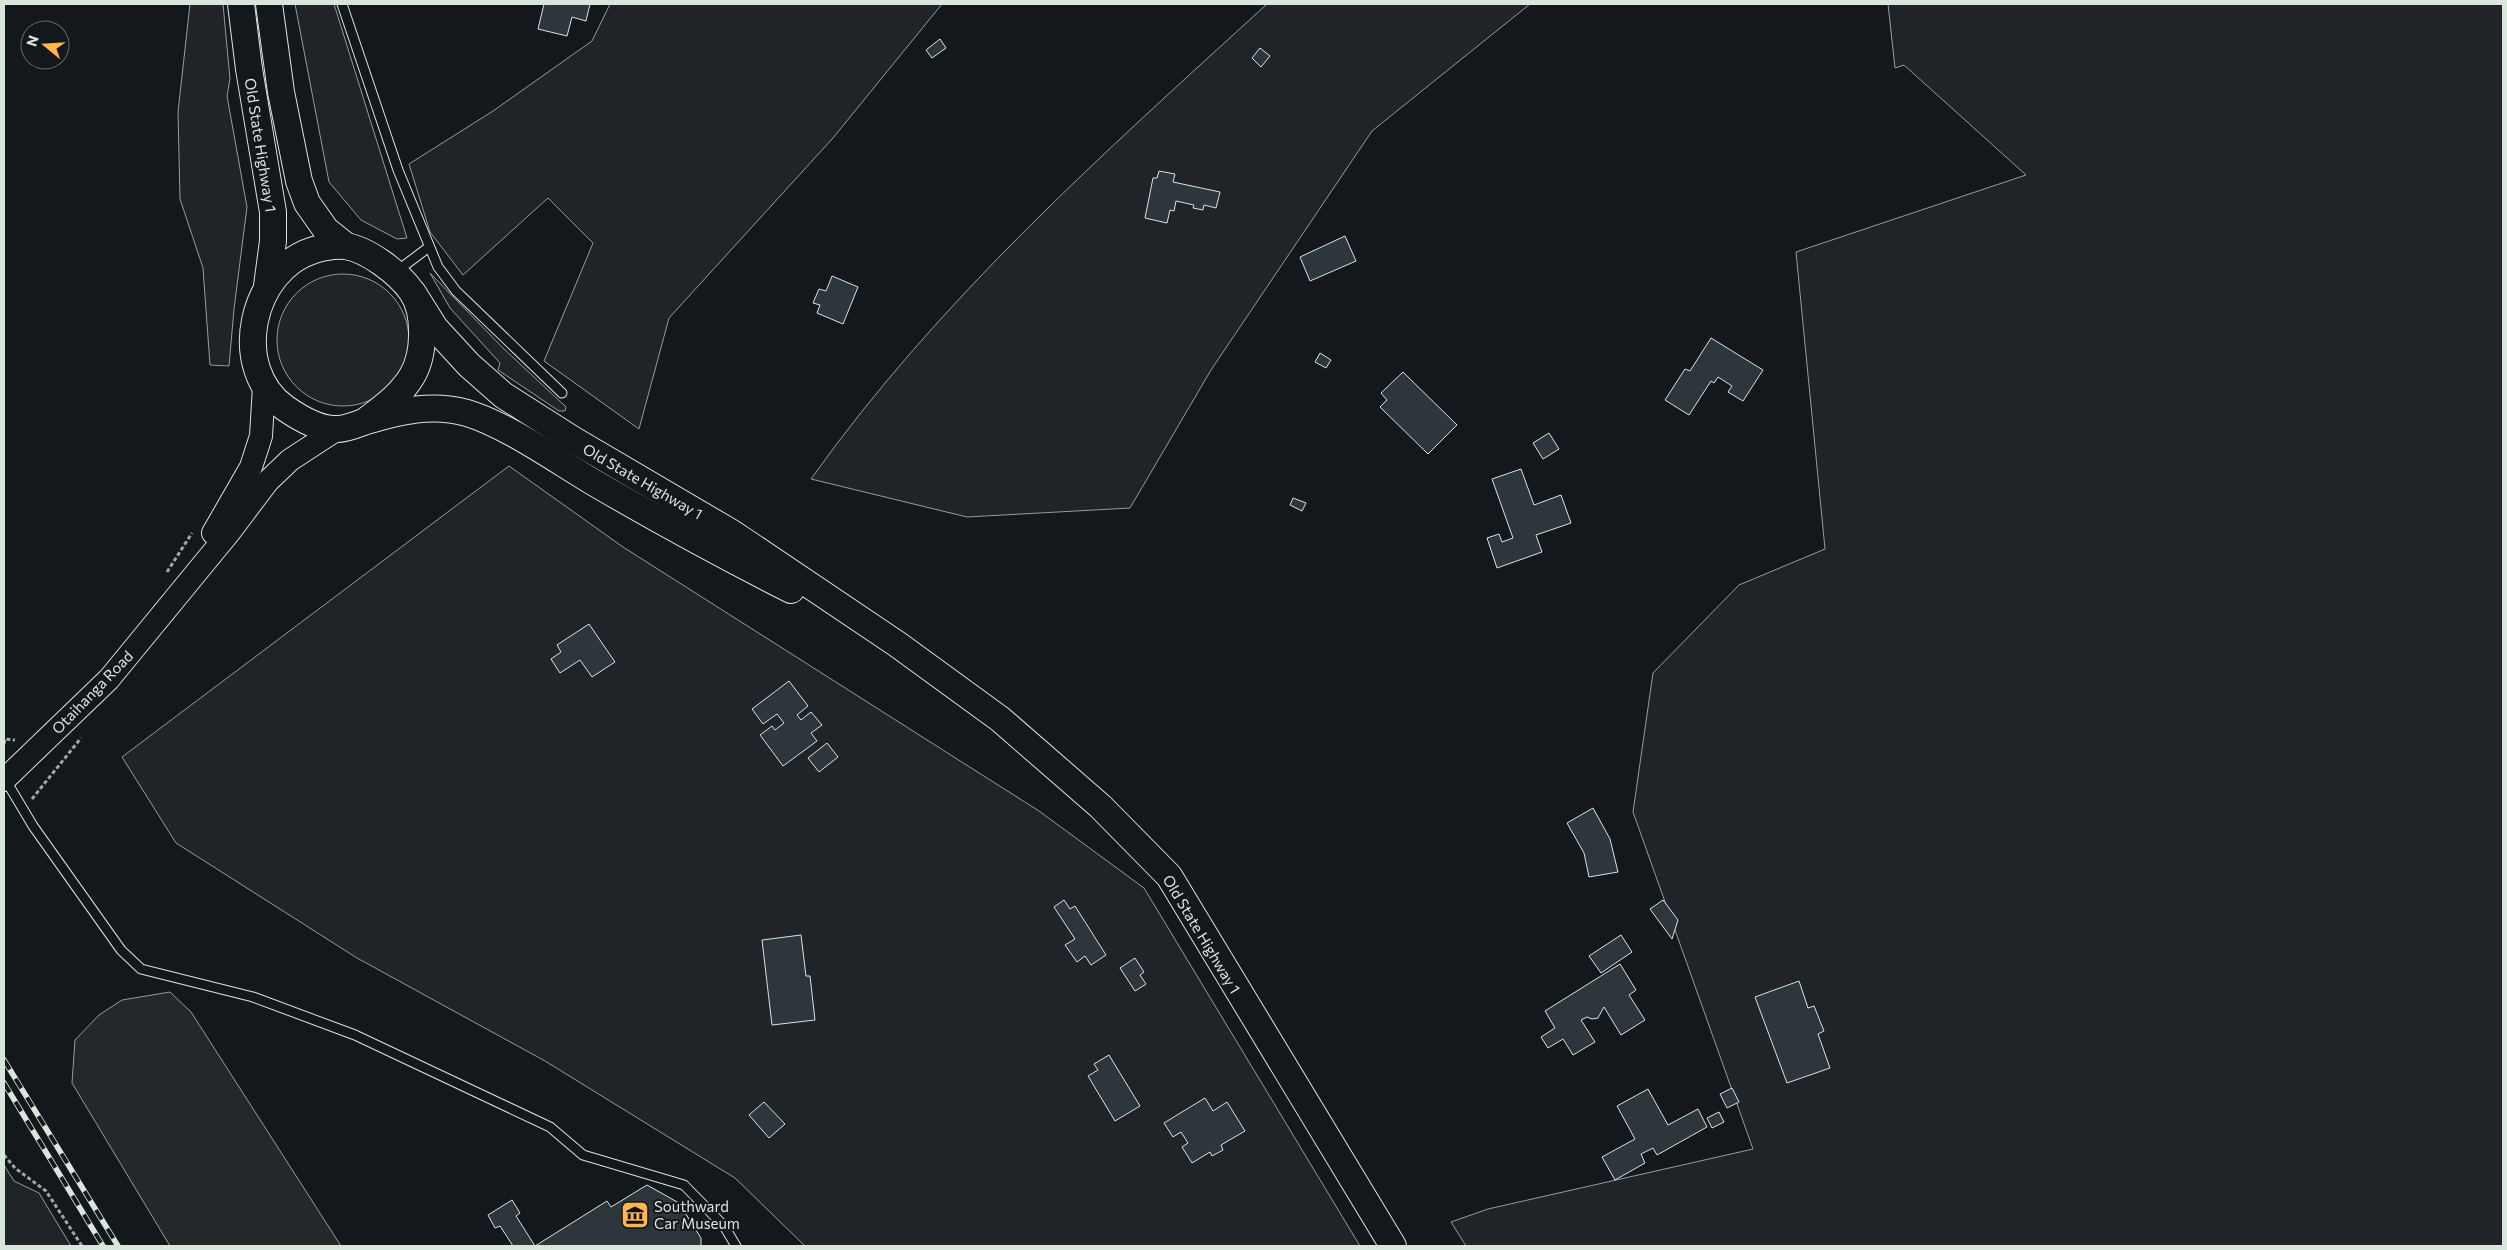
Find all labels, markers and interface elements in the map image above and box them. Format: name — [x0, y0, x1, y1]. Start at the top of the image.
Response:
north arrow — [20, 20, 70, 70]
text: N — [22, 33, 42, 48]
street label: Old State Highway 1 — [242, 77, 280, 213]
street label: Old State Highway 1 — [580, 439, 706, 523]
street label: Otaihanga Road — [48, 647, 136, 737]
street label: Old State Highway 1 — [1159, 871, 1245, 997]
place label: Southward Car Museum — [654, 1197, 740, 1232]
museum icon: Southward Car Museum — [620, 1200, 650, 1230]

